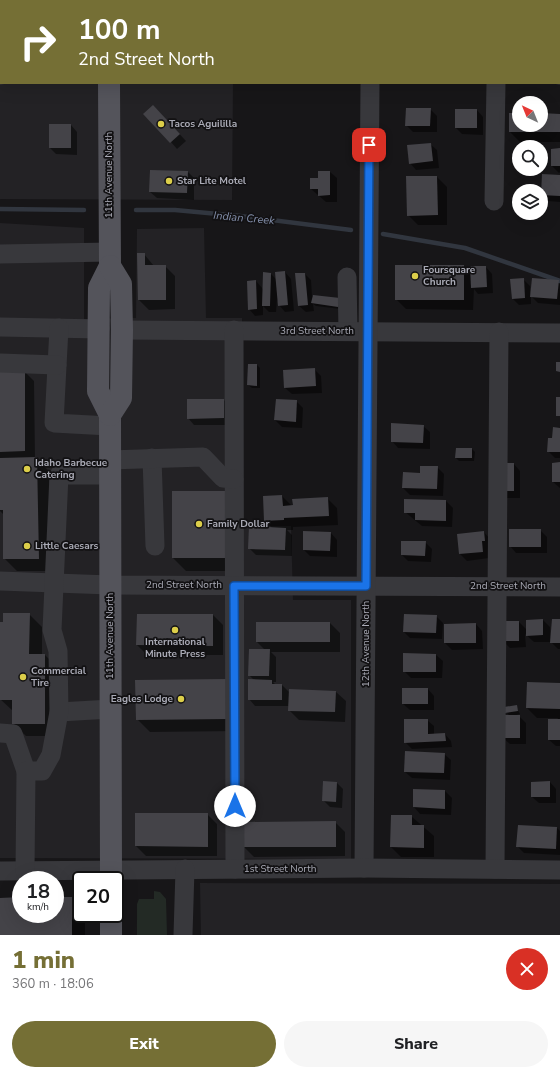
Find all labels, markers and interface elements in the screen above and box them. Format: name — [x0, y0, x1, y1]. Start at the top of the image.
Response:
text: 100 m — [78, 11, 161, 49]
icon: right — [12, 16, 64, 68]
text: 2nd Street North — [78, 47, 215, 71]
north arrow — [512, 96, 548, 132]
map controls — [512, 96, 548, 220]
place label: Tacos Aguililla — [169, 117, 237, 131]
marker: Tacos Aguililla — [156, 119, 166, 129]
pin — [352, 128, 386, 162]
street label: 11th Avenue North — [102, 132, 116, 218]
icon: arrive — [358, 134, 380, 156]
button: search — [512, 140, 548, 176]
place label: Star Lite Motel — [177, 174, 247, 188]
marker: Star Lite Motel — [164, 176, 174, 186]
button: layers — [512, 184, 548, 220]
water label: Indian Creek — [213, 208, 276, 228]
place label: Foursquare Church — [423, 263, 476, 289]
marker: Foursquare Church — [410, 271, 420, 281]
street label: 3rd Street North — [280, 324, 354, 338]
place label: Idaho Barbecue Catering — [35, 456, 108, 482]
marker: Idaho Barbecue Catering — [22, 464, 32, 474]
place label: Family Dollar — [207, 517, 269, 531]
marker: Family Dollar — [194, 519, 204, 529]
place label: Little Caesars — [35, 539, 99, 553]
marker: Little Caesars — [22, 541, 32, 551]
street label: 2nd Street North — [146, 578, 222, 592]
street label: 2nd Street North — [470, 579, 546, 593]
street label: 11th Avenue North — [103, 593, 117, 679]
street label: 12th Avenue North — [359, 601, 373, 687]
marker: International Minute Press — [170, 625, 180, 635]
place label: International Minute Press — [145, 635, 206, 661]
place label: Commercial Tire — [31, 664, 87, 690]
marker: Commercial Tire — [18, 672, 28, 682]
place label: Eagles Lodge — [111, 692, 174, 706]
marker: Eagles Lodge — [176, 694, 186, 704]
position arrow — [214, 785, 256, 827]
street label: 1st Street North — [244, 862, 316, 876]
speed limit sign: 20 — [72, 871, 124, 923]
text: 18 — [26, 878, 50, 905]
text: km/h — [27, 900, 49, 914]
text: 1 min — [12, 944, 75, 976]
button: close — [506, 948, 548, 990]
text: 360 m · 18:06 — [12, 975, 94, 993]
button: Exit — [12, 1021, 276, 1067]
button: Share — [284, 1021, 548, 1067]

